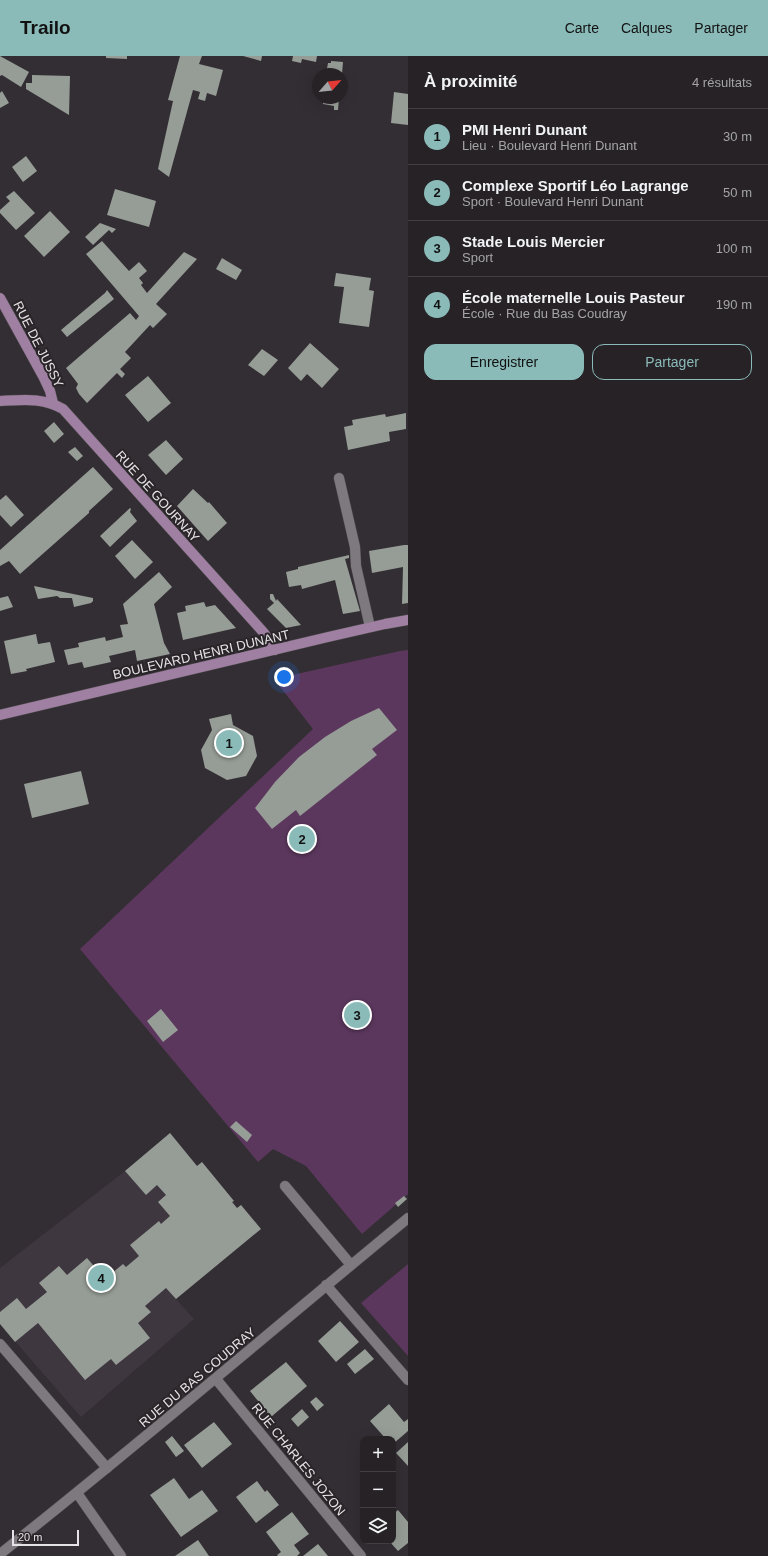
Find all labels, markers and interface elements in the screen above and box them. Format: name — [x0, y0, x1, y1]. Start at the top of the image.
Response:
text: Trailo — [20, 17, 71, 38]
text: Carte — [565, 20, 599, 36]
text: Calques — [621, 20, 672, 36]
text: Partager — [694, 20, 748, 36]
north arrow — [312, 68, 348, 104]
text: À proximité — [424, 72, 518, 91]
text: 4 résultats — [692, 75, 752, 90]
text: PMI Henri Dunant — [462, 121, 587, 138]
text: 1 — [433, 129, 441, 144]
text: 30 m — [723, 129, 752, 144]
text: Lieu · Boulevard Henri Dunant — [462, 138, 637, 153]
text: Complexe Sportif Léo Lagrange — [462, 177, 689, 194]
text: 2 — [433, 185, 441, 200]
text: 50 m — [723, 185, 752, 200]
text: Sport · Boulevard Henri Dunant — [462, 194, 643, 209]
text: Stade Louis Mercier — [462, 233, 605, 250]
text: 3 — [433, 241, 441, 256]
text: 100 m — [716, 241, 752, 256]
text: Sport — [462, 250, 493, 265]
text: École maternelle Louis Pasteur — [462, 289, 685, 306]
text: 4 — [433, 297, 441, 312]
text: 190 m — [716, 297, 752, 312]
street label: RUE DE JUSSY — [10, 299, 67, 390]
text: École · Rue du Bas Coudray — [462, 306, 627, 321]
button: Enregistrer — [424, 344, 584, 380]
button: Partager — [592, 344, 752, 380]
street label: RUE DE GOURNAY — [113, 448, 203, 545]
street label: BOULEVARD HENRI DUNANT — [111, 627, 291, 682]
your location — [274, 667, 294, 687]
pin: 1 — [216, 728, 242, 758]
pin: 2 — [289, 824, 315, 854]
pin: 3 — [344, 1000, 370, 1030]
pin: 4 — [88, 1263, 114, 1293]
street label: RUE DU BAS COUDRAY — [136, 1324, 259, 1430]
street label: RUE CHARLES JOZON — [249, 1400, 349, 1518]
map controls — [360, 1436, 396, 1544]
button: + — [360, 1436, 396, 1472]
button: − — [360, 1472, 396, 1508]
button: layers — [360, 1508, 396, 1544]
scale bar — [12, 1528, 79, 1547]
text: 20 m — [18, 1531, 42, 1543]

